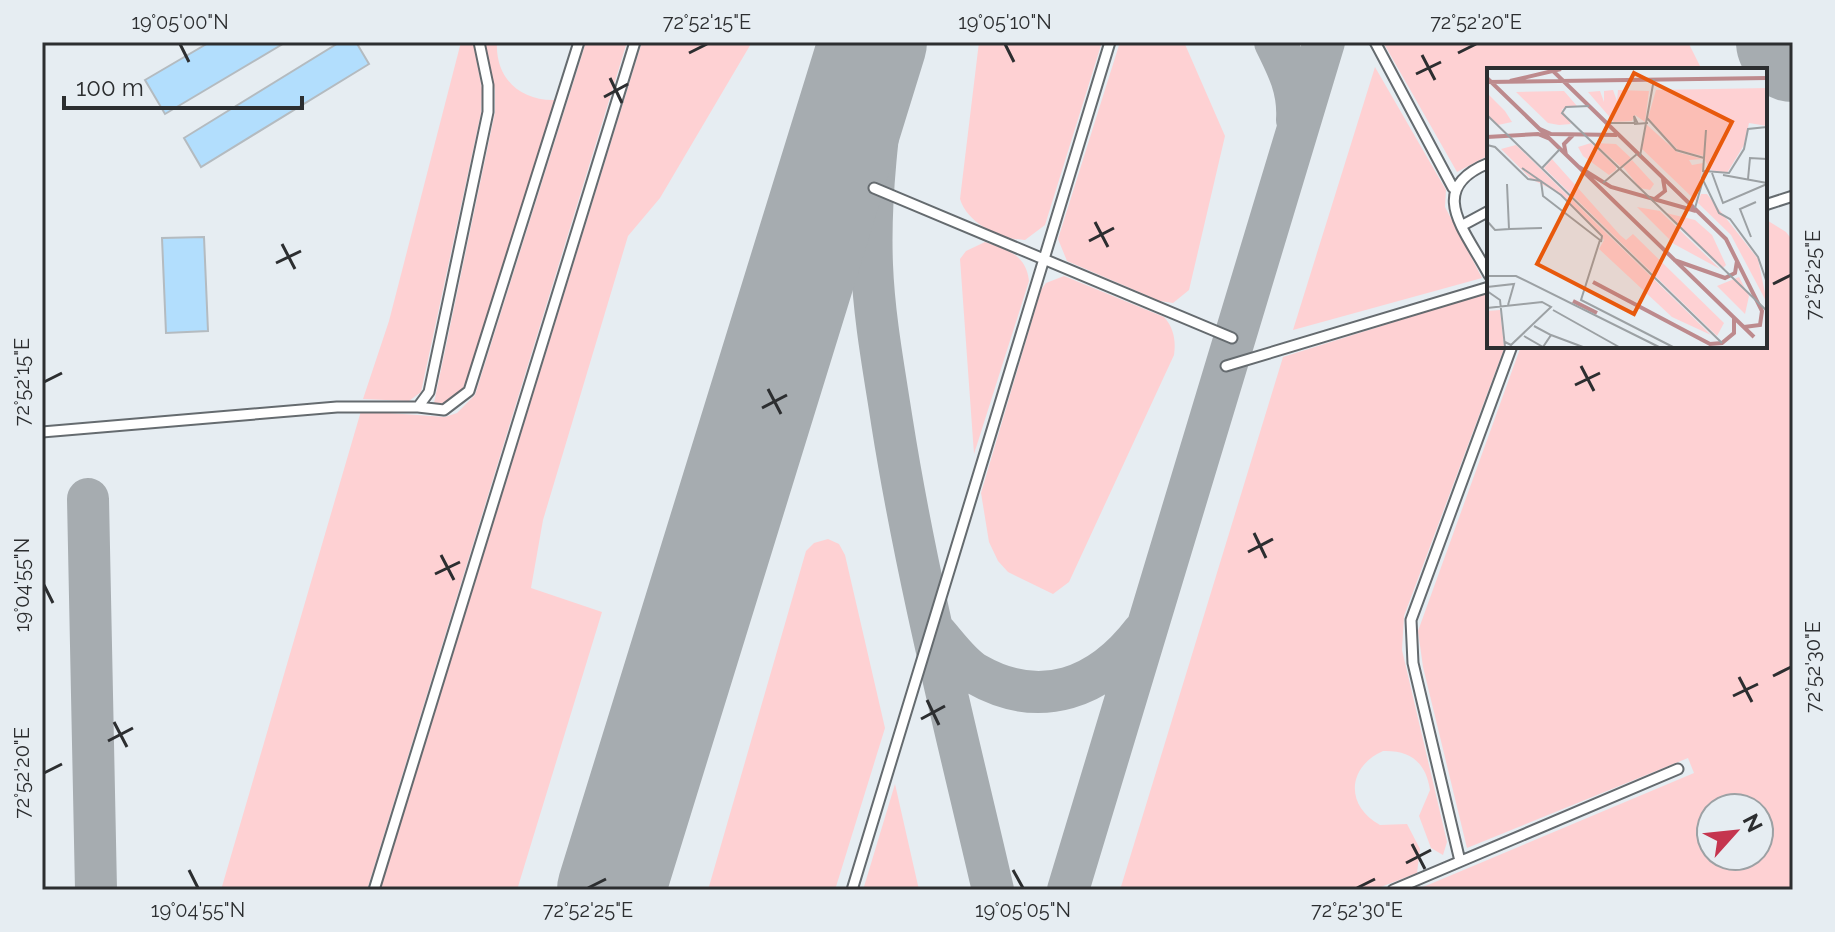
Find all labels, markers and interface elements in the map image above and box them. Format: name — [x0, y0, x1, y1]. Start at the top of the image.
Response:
text: 19°05'00"N — [131, 10, 229, 34]
text: 72°52'15"E — [663, 10, 751, 34]
text: 19°05'10"N — [958, 10, 1052, 34]
text: 72°52'20"E — [1430, 10, 1522, 34]
scale bar — [64, 60, 302, 110]
inset map — [1487, 68, 1767, 348]
text: 100 m — [76, 73, 144, 102]
text: 72°52'25"E — [1801, 230, 1825, 320]
text: 72°52'15"E — [10, 338, 34, 426]
text: 19°04'55"N — [10, 538, 34, 632]
text: 72°52'30"E — [1801, 621, 1825, 713]
text: 72°52'20"E — [10, 727, 34, 819]
north arrow — [1695, 792, 1775, 872]
text: N — [1737, 810, 1768, 836]
text: 19°04'55"N — [151, 898, 245, 922]
text: 72°52'25"E — [543, 898, 633, 922]
text: 19°05'05"N — [975, 898, 1071, 922]
text: 72°52'30"E — [1311, 898, 1403, 922]

